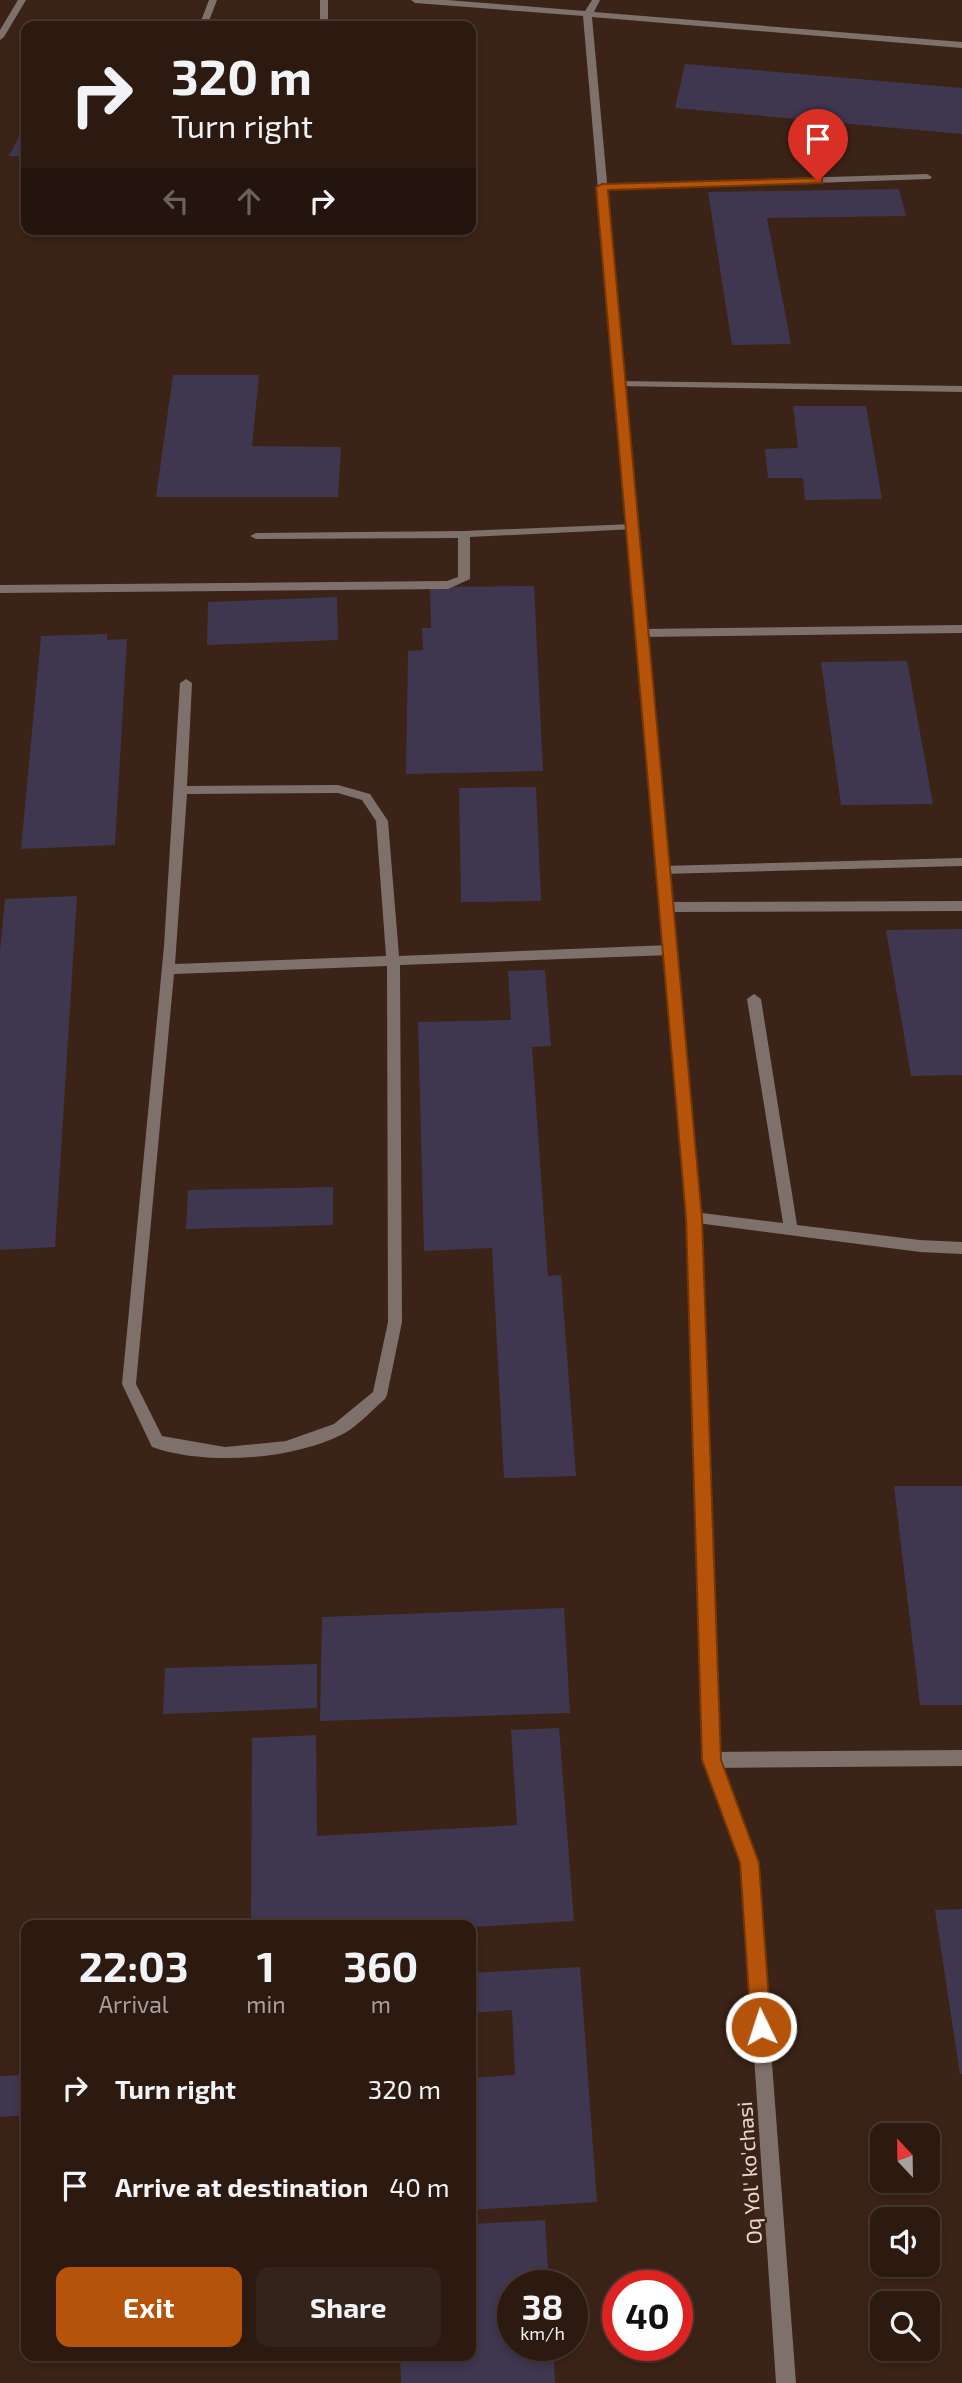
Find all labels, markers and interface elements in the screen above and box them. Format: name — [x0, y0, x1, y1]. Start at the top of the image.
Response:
text: 320 m — [171, 46, 312, 105]
icon: right — [56, 49, 147, 140]
text: Turn right — [171, 106, 313, 144]
pin — [788, 109, 848, 181]
icon: arrive — [799, 120, 837, 158]
icon: left — [157, 182, 195, 220]
icon: ahead — [230, 182, 268, 220]
icon: right — [303, 182, 341, 220]
text: 22:03 — [79, 1940, 189, 1990]
text: 1 — [257, 1940, 275, 1990]
text: 360 — [343, 1940, 418, 1990]
text: Arrival — [99, 1990, 169, 2018]
text: min — [246, 1990, 286, 2018]
text: m — [371, 1990, 391, 2018]
position arrow — [724, 1990, 798, 2064]
icon: right — [56, 2069, 94, 2107]
text: Turn right — [115, 2073, 236, 2104]
text: 320 m — [368, 2073, 441, 2104]
street label: Oq Yol' ko'chasi — [731, 2101, 766, 2245]
north arrow — [870, 2123, 940, 2193]
map controls — [870, 2123, 940, 2361]
icon: arrive — [56, 2167, 94, 2205]
text: Arrive at destination — [115, 2171, 368, 2202]
text: 40 m — [389, 2171, 450, 2202]
button: sound — [870, 2207, 940, 2277]
button: Exit — [56, 2267, 242, 2347]
button: Share — [256, 2267, 441, 2347]
speed limit sign: 40 — [602, 2270, 693, 2361]
text: 38 — [522, 2285, 563, 2327]
button: search — [870, 2291, 940, 2361]
text: km/h — [520, 2322, 565, 2344]

